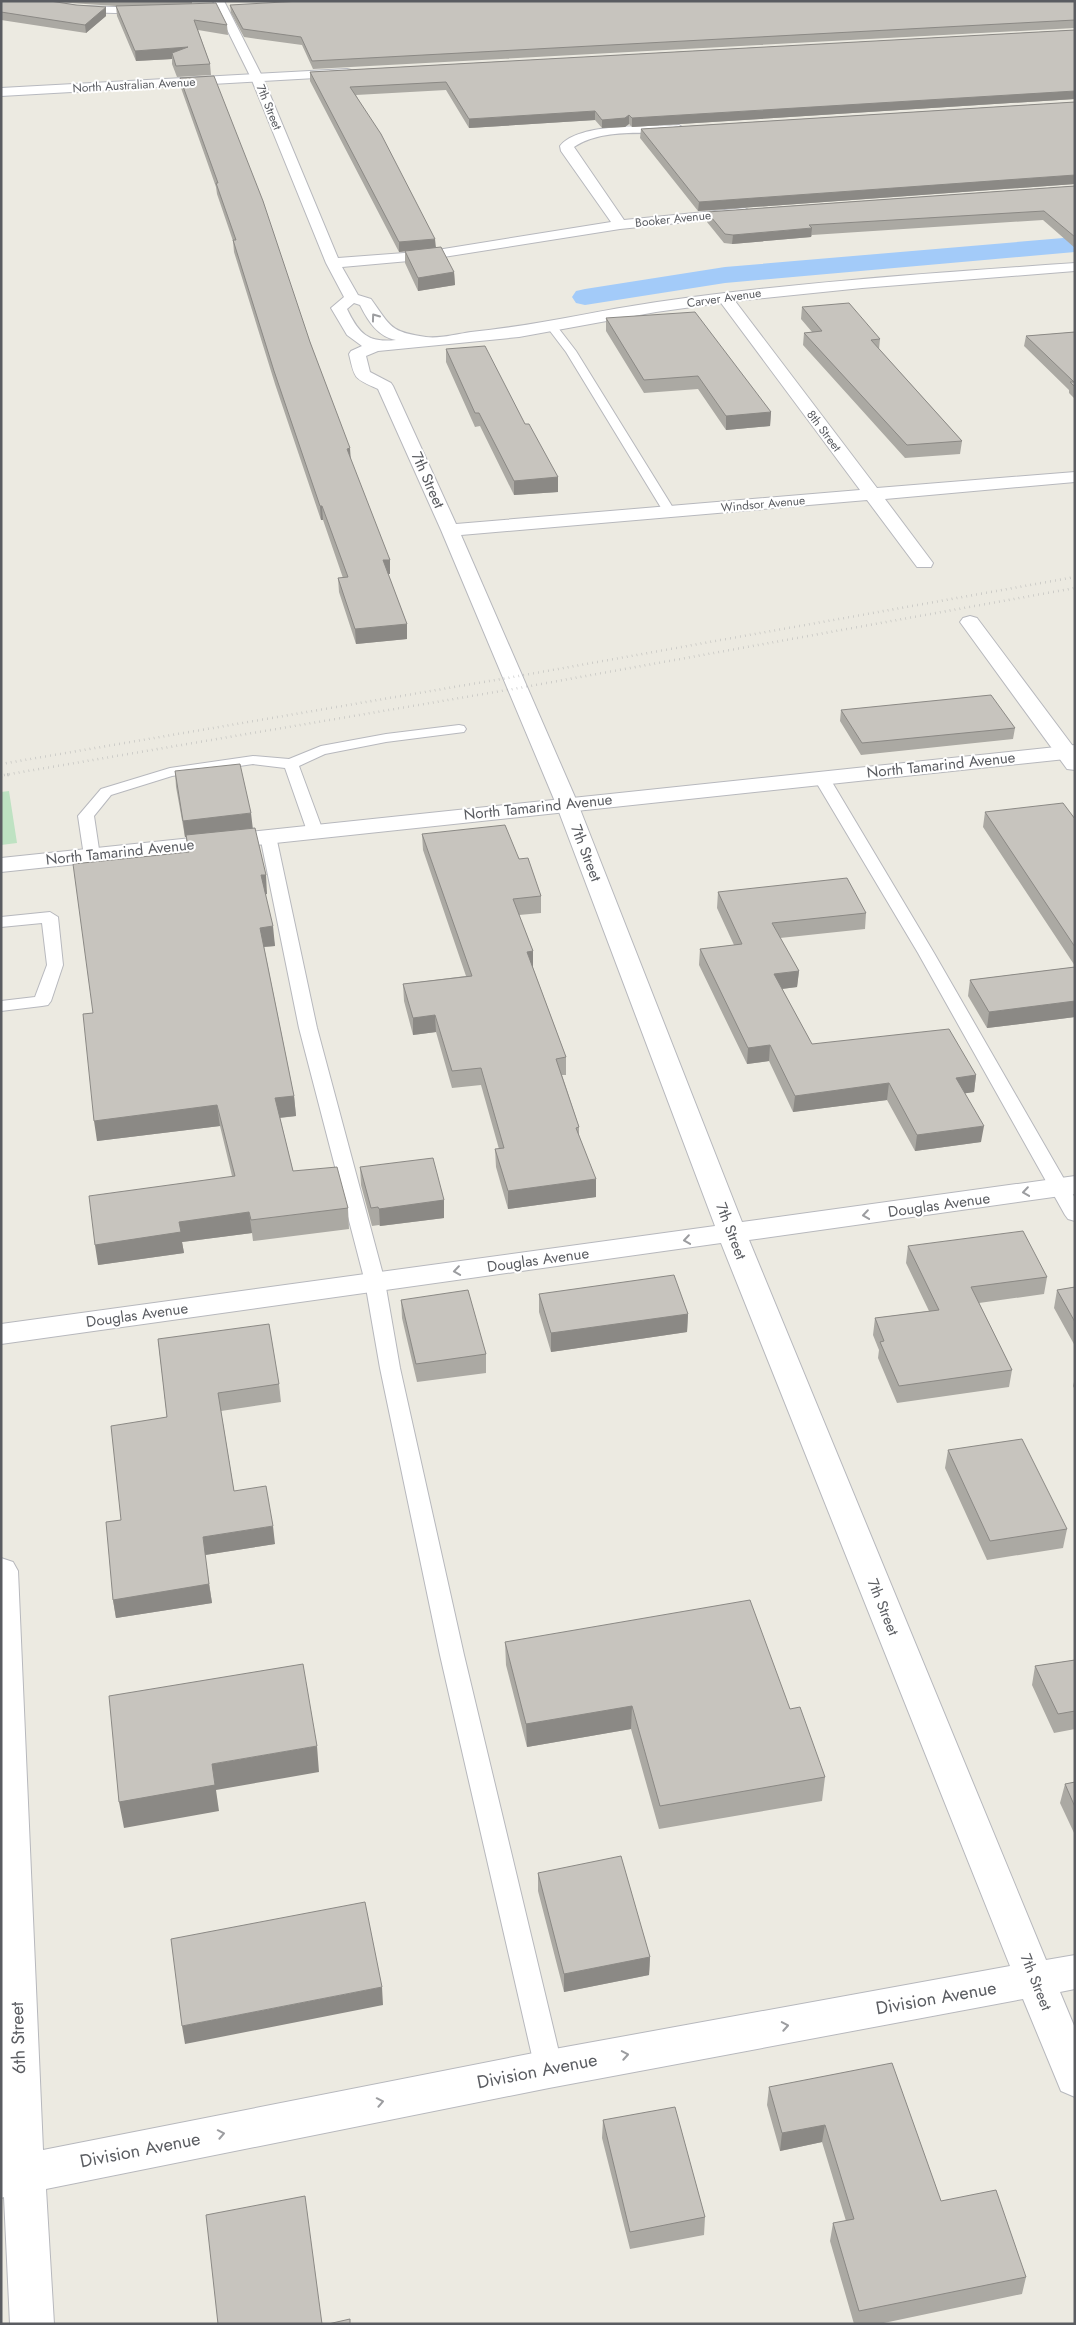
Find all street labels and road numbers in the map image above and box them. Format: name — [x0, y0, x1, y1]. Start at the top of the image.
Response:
street label: North Australian Avenue — [72, 73, 196, 97]
street label: 7th Street — [252, 82, 286, 133]
street label: Booker Avenue — [634, 206, 712, 232]
street label: Carver Avenue — [686, 284, 762, 312]
street label: 8th Street — [802, 406, 846, 456]
street label: 7th Street — [406, 448, 450, 512]
street label: Windsor Avenue — [720, 491, 806, 517]
street label: North Tamarind Avenue — [866, 746, 1017, 784]
street label: North Tamarind Avenue — [463, 788, 614, 826]
street label: 7th Street — [565, 821, 607, 885]
street label: North Tamarind Avenue — [45, 833, 196, 871]
street label: Douglas Avenue — [887, 1187, 992, 1223]
street label: 7th Street — [710, 1199, 752, 1263]
street label: Douglas Avenue — [486, 1242, 591, 1278]
street label: Douglas Avenue — [85, 1297, 190, 1333]
street label: 7th Street — [862, 1575, 905, 1639]
street label: 7th Street — [1015, 1950, 1058, 2014]
street label: Division Avenue — [874, 1975, 998, 2021]
street label: 6th Street — [4, 2001, 32, 2075]
street label: Division Avenue — [475, 2047, 599, 2095]
street label: Division Avenue — [78, 2126, 202, 2174]

